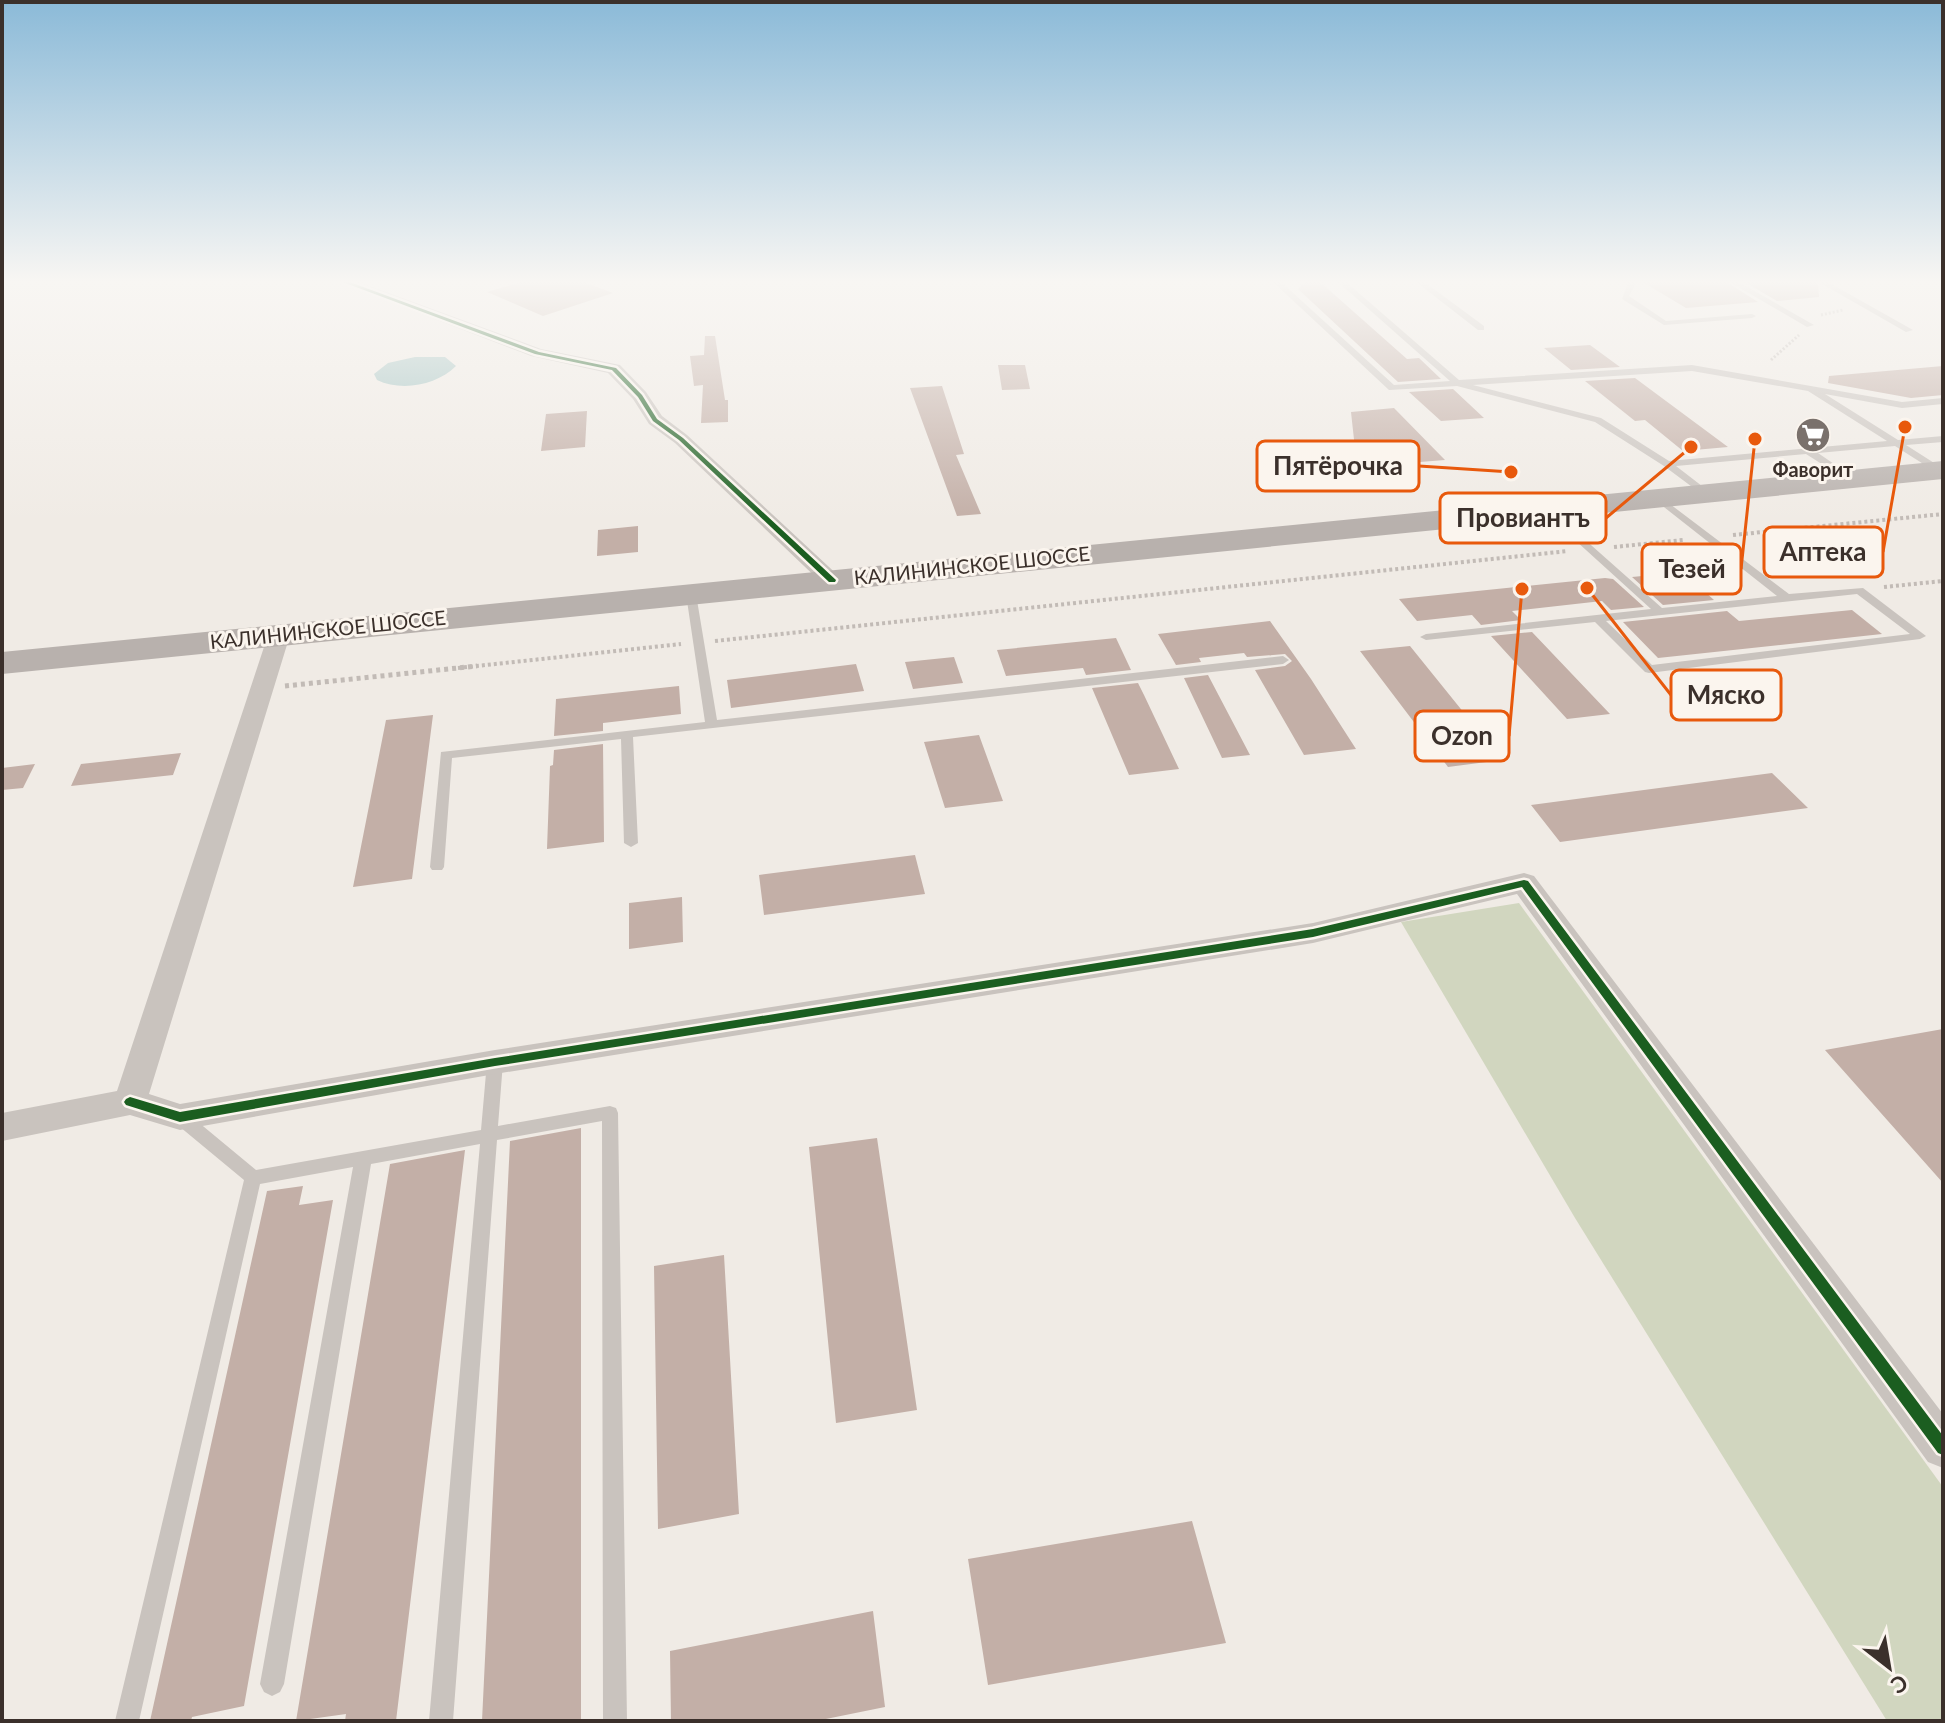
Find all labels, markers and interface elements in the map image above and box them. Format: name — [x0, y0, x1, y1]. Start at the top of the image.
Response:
supermarket icon: Фаворит — [1794, 416, 1832, 454]
callout: Пятёрочка — [1257, 441, 1419, 491]
text: Пятёрочка — [1273, 449, 1403, 481]
place label: Фаворит — [1773, 457, 1854, 481]
callout: Провиантъ — [1440, 493, 1606, 543]
text: Провиантъ — [1456, 501, 1590, 533]
callout: Аптека — [1764, 527, 1883, 577]
text: Аптека — [1779, 535, 1866, 567]
street label: КАЛИНИНСКОЕ ШОССЕ — [853, 541, 1091, 589]
callout: Тезей — [1642, 544, 1741, 594]
text: Тезей — [1658, 552, 1726, 584]
street label: КАЛИНИНСКОЕ ШОССЕ — [209, 605, 447, 653]
callout: Мяско — [1671, 670, 1781, 720]
text: Мяско — [1687, 678, 1765, 710]
callout: Ozon — [1415, 711, 1509, 761]
text: Ozon — [1431, 719, 1493, 751]
north arrow — [1849, 1627, 1929, 1707]
text: С — [1886, 1669, 1913, 1700]

